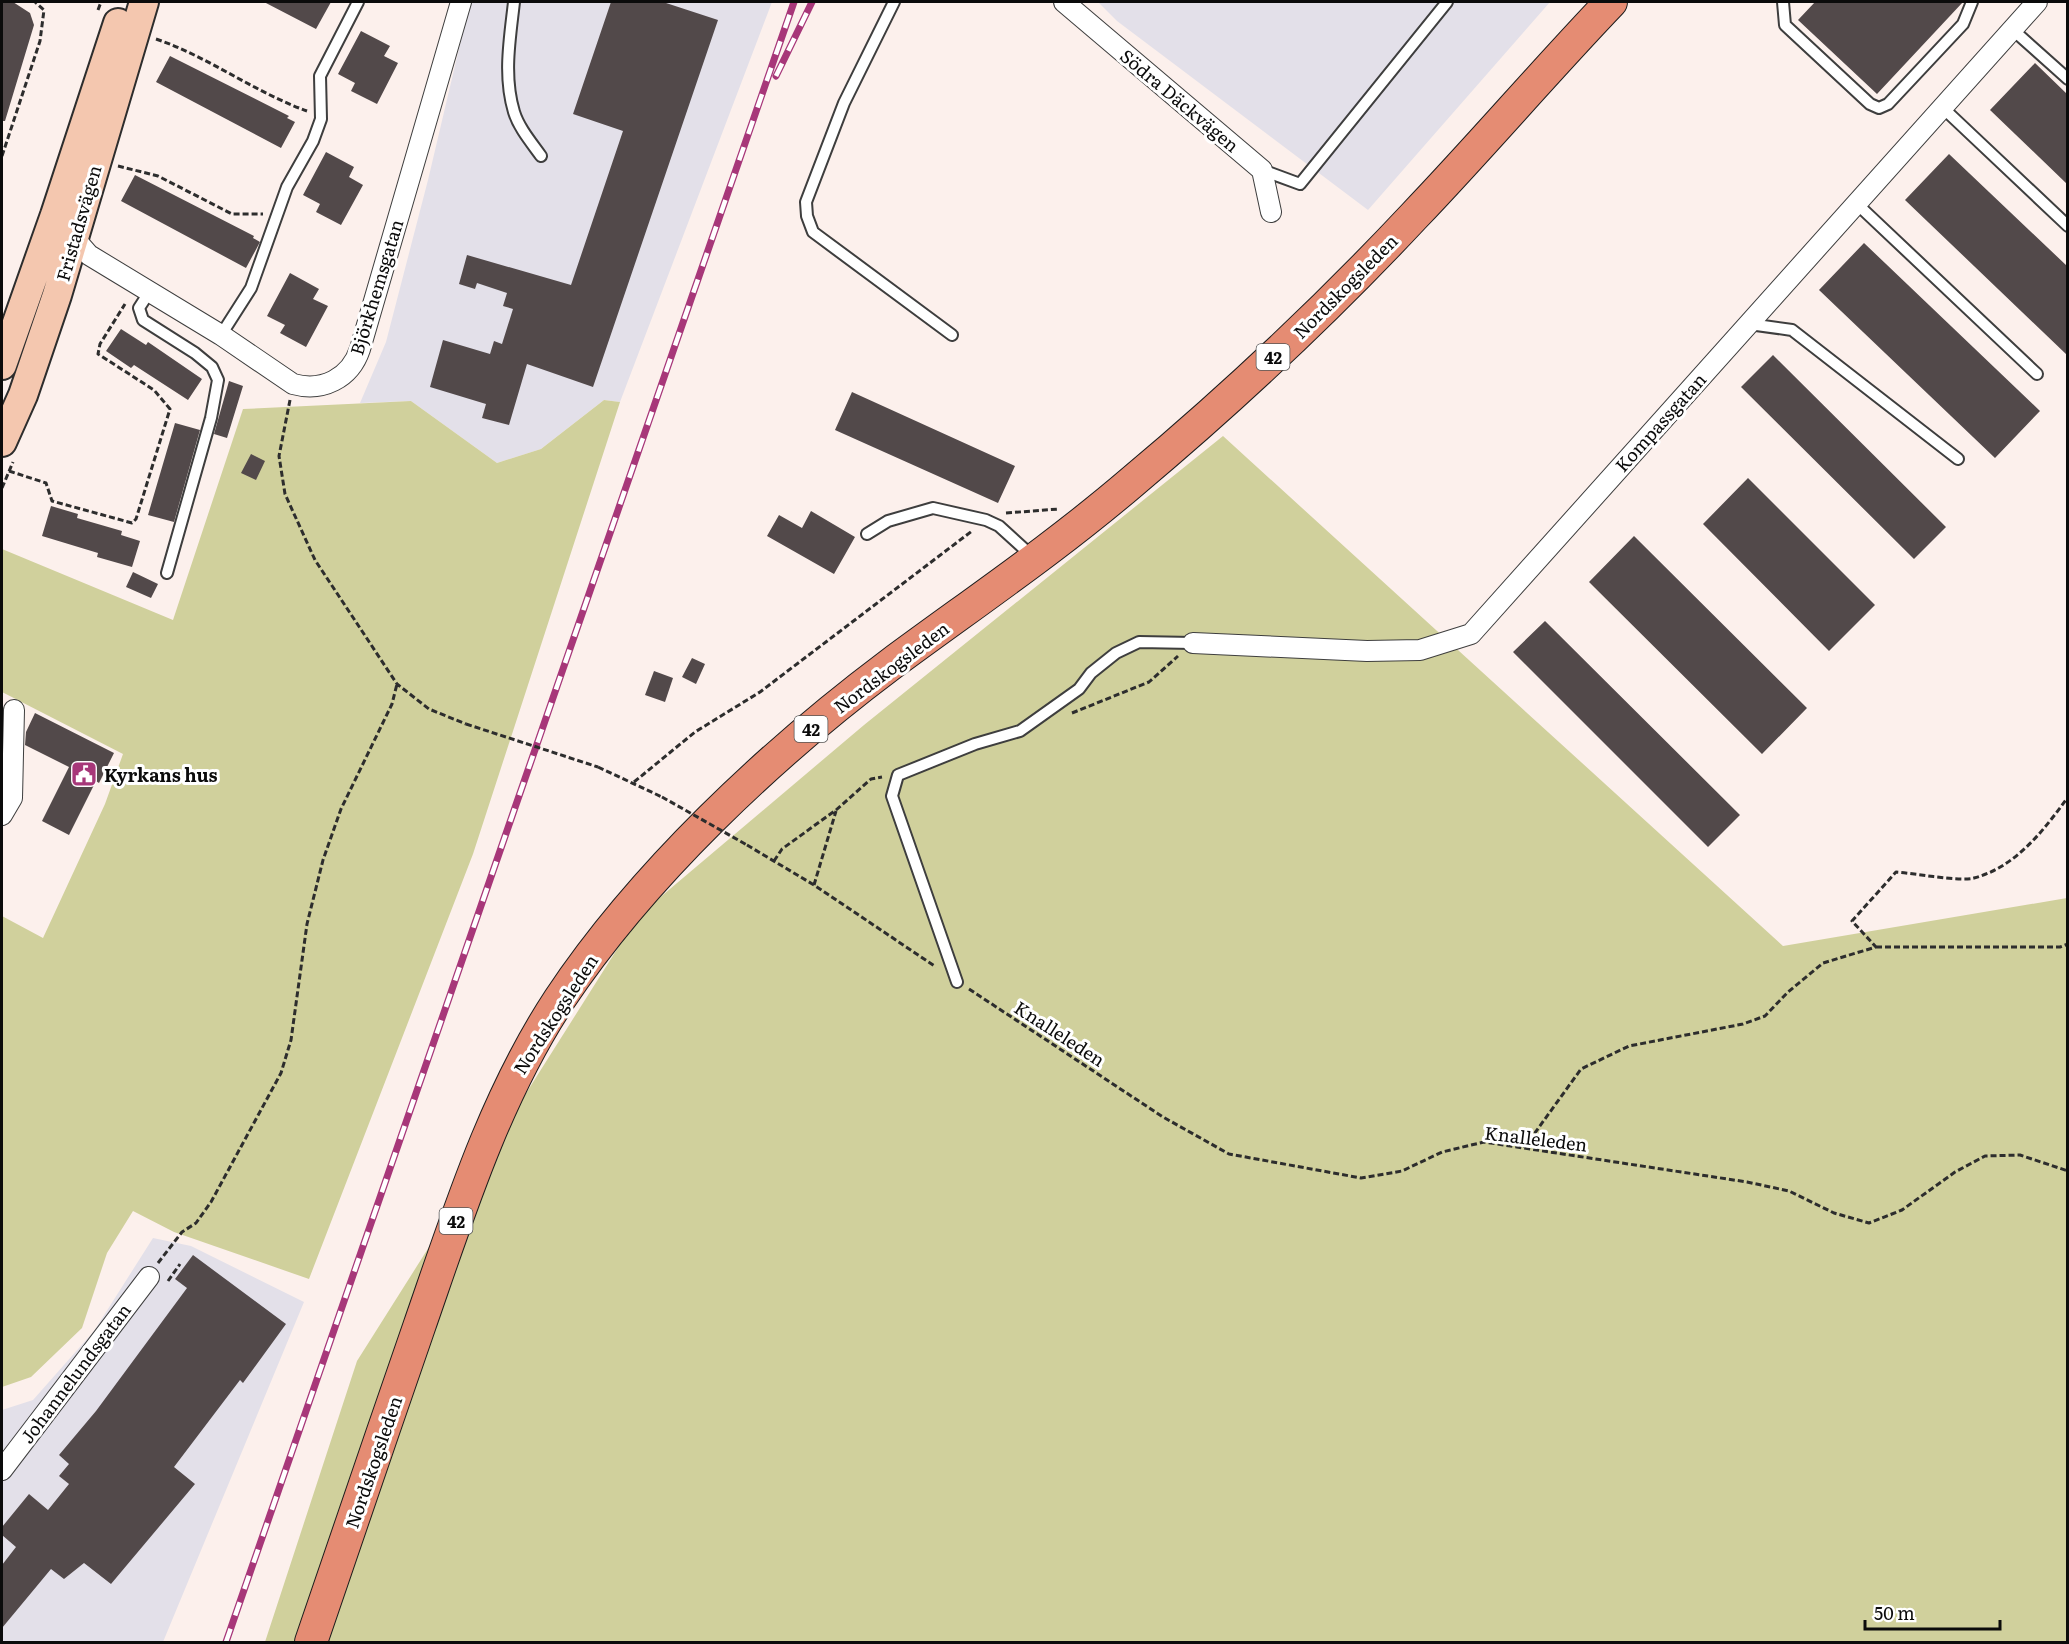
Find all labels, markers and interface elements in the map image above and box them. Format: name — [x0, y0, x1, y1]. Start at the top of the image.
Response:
street label: Södra Däckvägen — [1115, 42, 1245, 158]
street label: Fristadsvägen — [49, 162, 107, 284]
street label: Björkhemsgatan — [342, 216, 410, 358]
street label: Nordskogsleden — [1287, 228, 1403, 344]
road number: 42 — [1256, 344, 1290, 370]
street label: Kompassgatan — [1608, 366, 1712, 478]
street label: Nordskogsleden — [828, 615, 954, 719]
road number: 42 — [794, 716, 828, 742]
public building icon: Kyrkans hus — [69, 759, 99, 789]
place label: Kyrkans hus — [104, 761, 218, 788]
street label: Nordskogsleden — [506, 949, 604, 1079]
street label: Knalleleden — [1009, 994, 1111, 1072]
street label: Knalleleden — [1483, 1118, 1589, 1158]
road number: 42 — [440, 1208, 472, 1234]
street label: Johannelundsgatan — [13, 1297, 137, 1449]
street label: Nordskogsleden — [338, 1392, 408, 1532]
scale bar — [1865, 1593, 2000, 1631]
text: 50 m — [1874, 1599, 1915, 1626]

